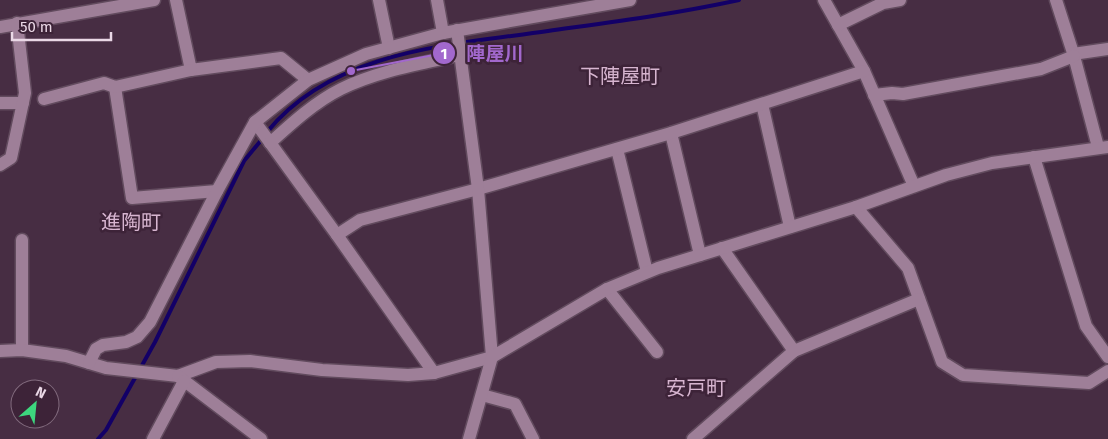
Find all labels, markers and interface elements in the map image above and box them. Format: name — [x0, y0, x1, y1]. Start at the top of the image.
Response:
scale bar — [12, 10, 111, 42]
text: 50 m — [20, 18, 53, 36]
callout: 陣屋川 — [432, 36, 534, 70]
text: 陣屋川 — [466, 42, 524, 65]
text: 1 — [441, 45, 447, 63]
district label: 下陣屋町 — [580, 64, 660, 88]
district label: 進陶町 — [101, 210, 161, 234]
district label: 安戸町 — [666, 376, 726, 400]
north arrow — [10, 379, 60, 429]
text: N — [33, 383, 49, 403]

